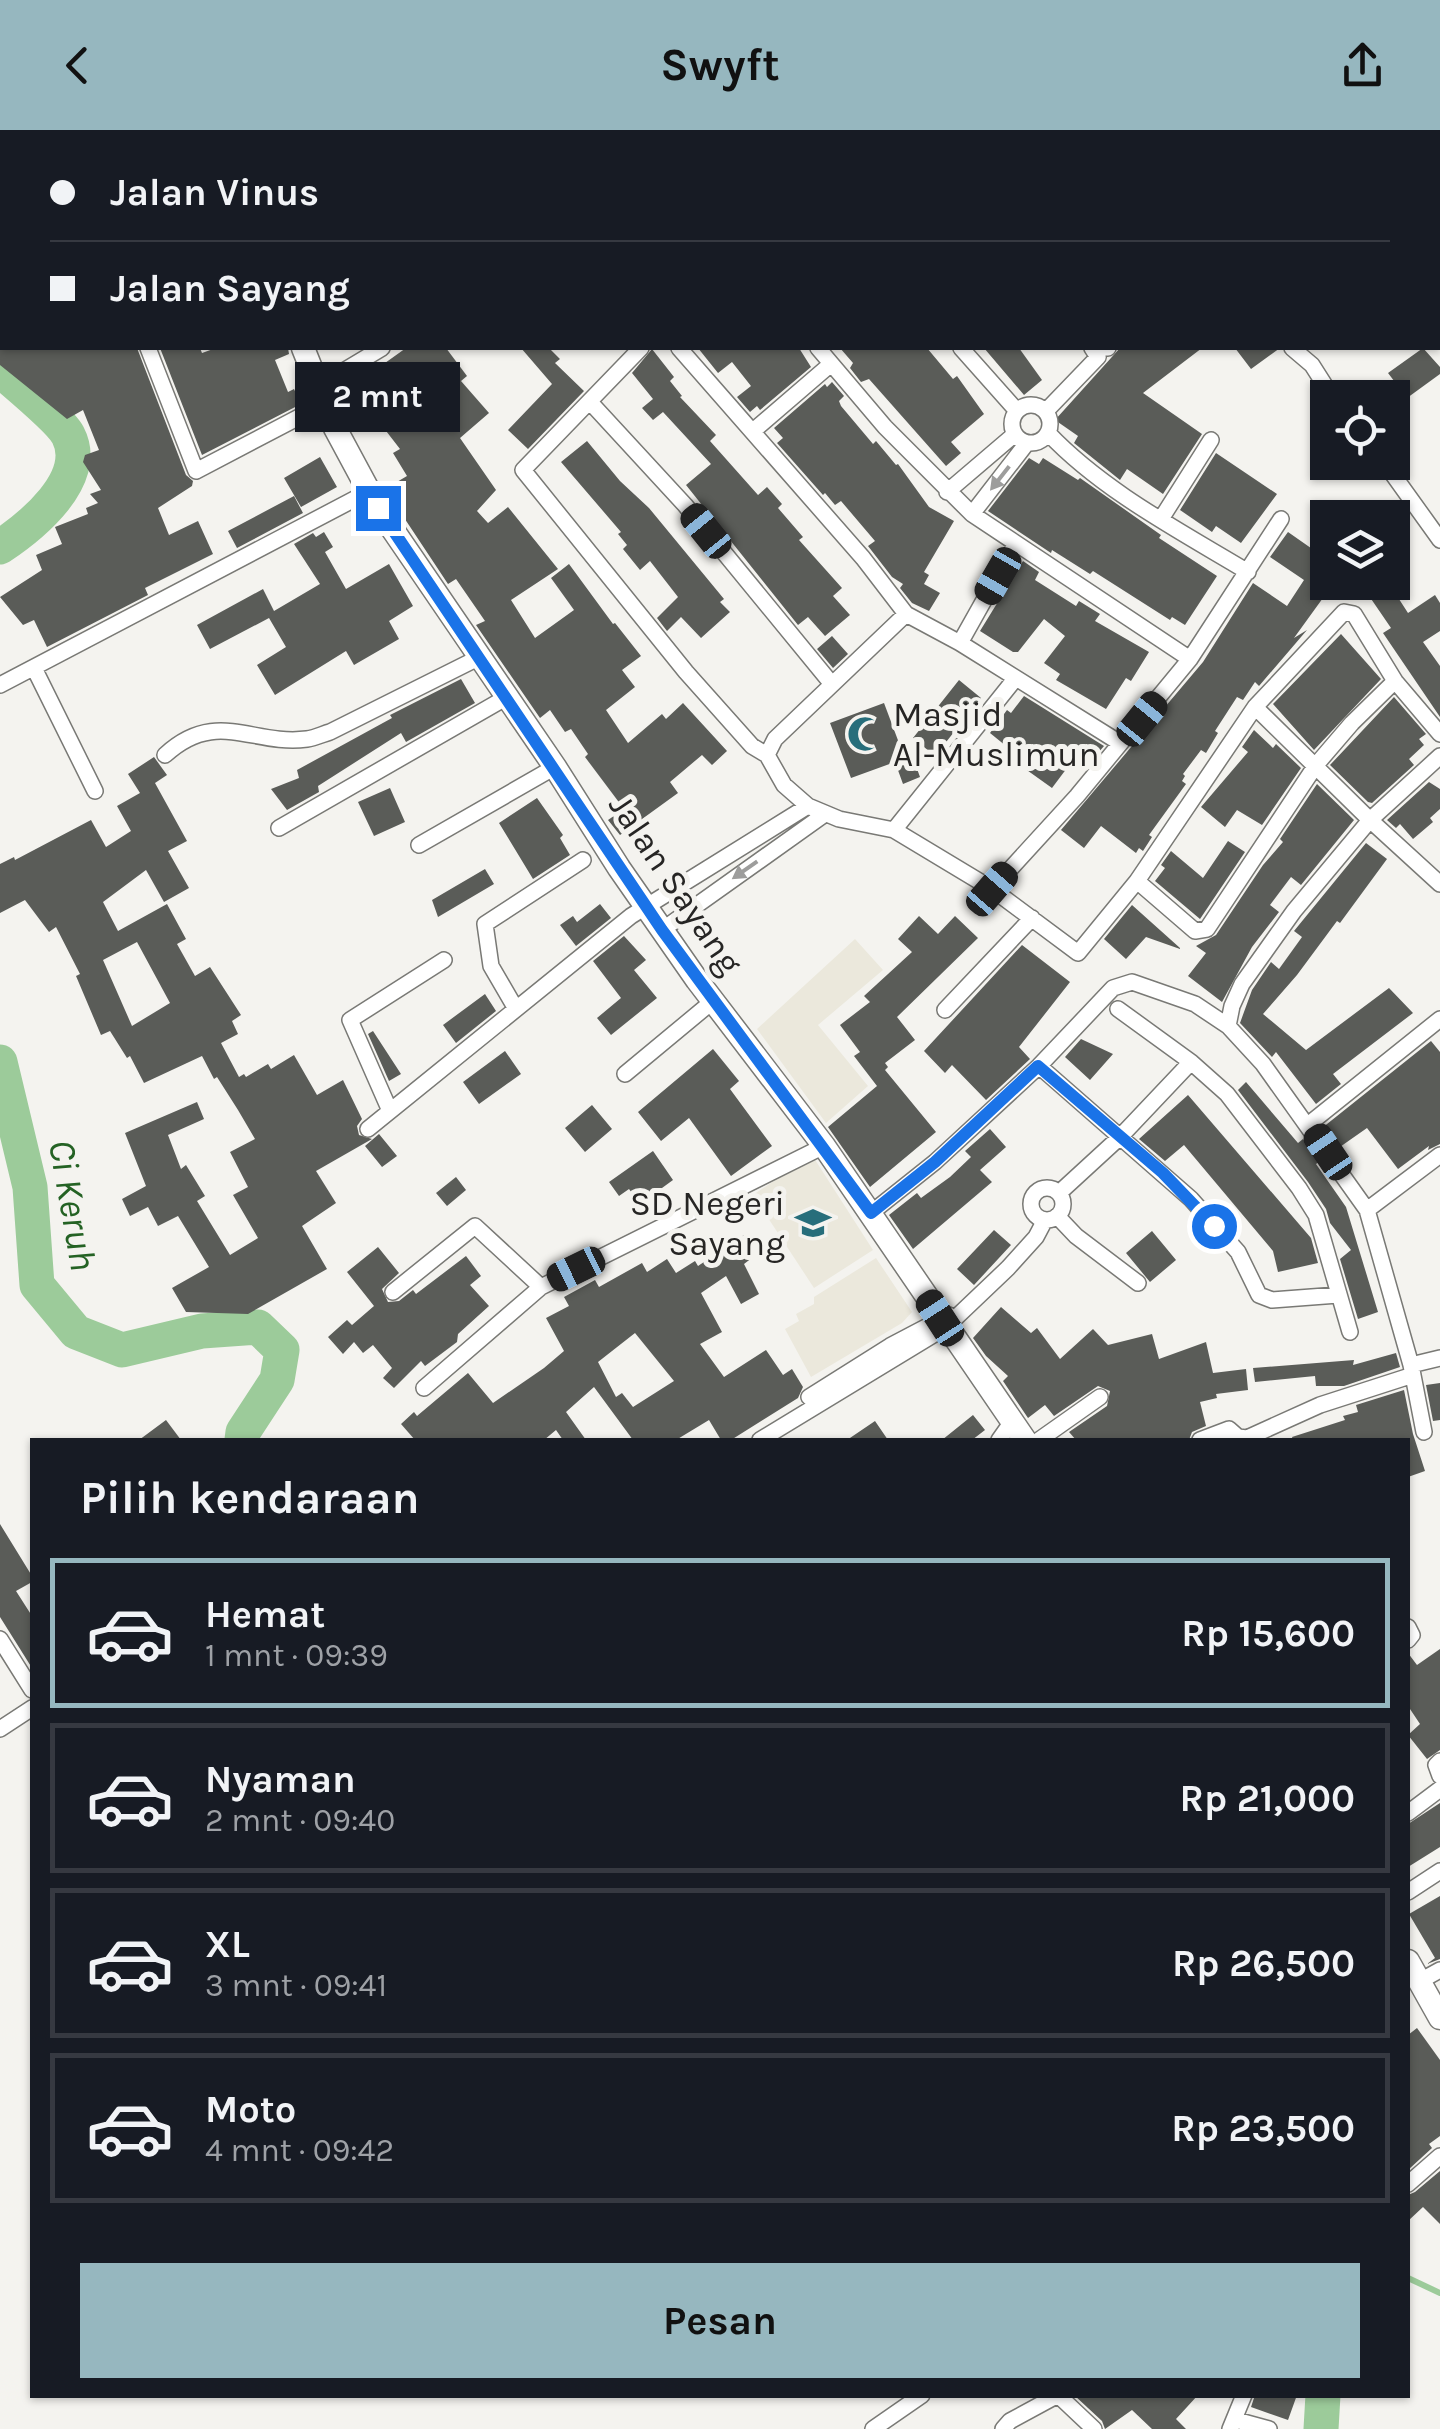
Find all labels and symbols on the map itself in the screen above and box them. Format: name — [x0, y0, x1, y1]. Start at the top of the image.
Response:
callout: 2 mnt — [296, 363, 460, 433]
one-way arrow — [989, 465, 1010, 491]
route end — [356, 486, 401, 531]
car — [675, 498, 737, 564]
car — [970, 543, 1026, 609]
car — [1111, 686, 1173, 752]
place label: Masjid Al-Muslimun — [893, 694, 1100, 775]
mosque icon: Masjid Al-Muslimun — [846, 715, 884, 753]
street label: Jalan Sayang — [600, 786, 751, 982]
car — [961, 857, 1023, 921]
one-way arrow — [731, 860, 758, 879]
car — [1299, 1119, 1357, 1185]
water label: Ci Keruh — [39, 1136, 106, 1274]
place label: SD Negeri Sayang — [630, 1183, 785, 1264]
school or university icon: SD Negeri Sayang — [794, 1204, 832, 1242]
route start — [1192, 1204, 1237, 1249]
car — [542, 1242, 610, 1296]
car — [911, 1285, 969, 1351]

